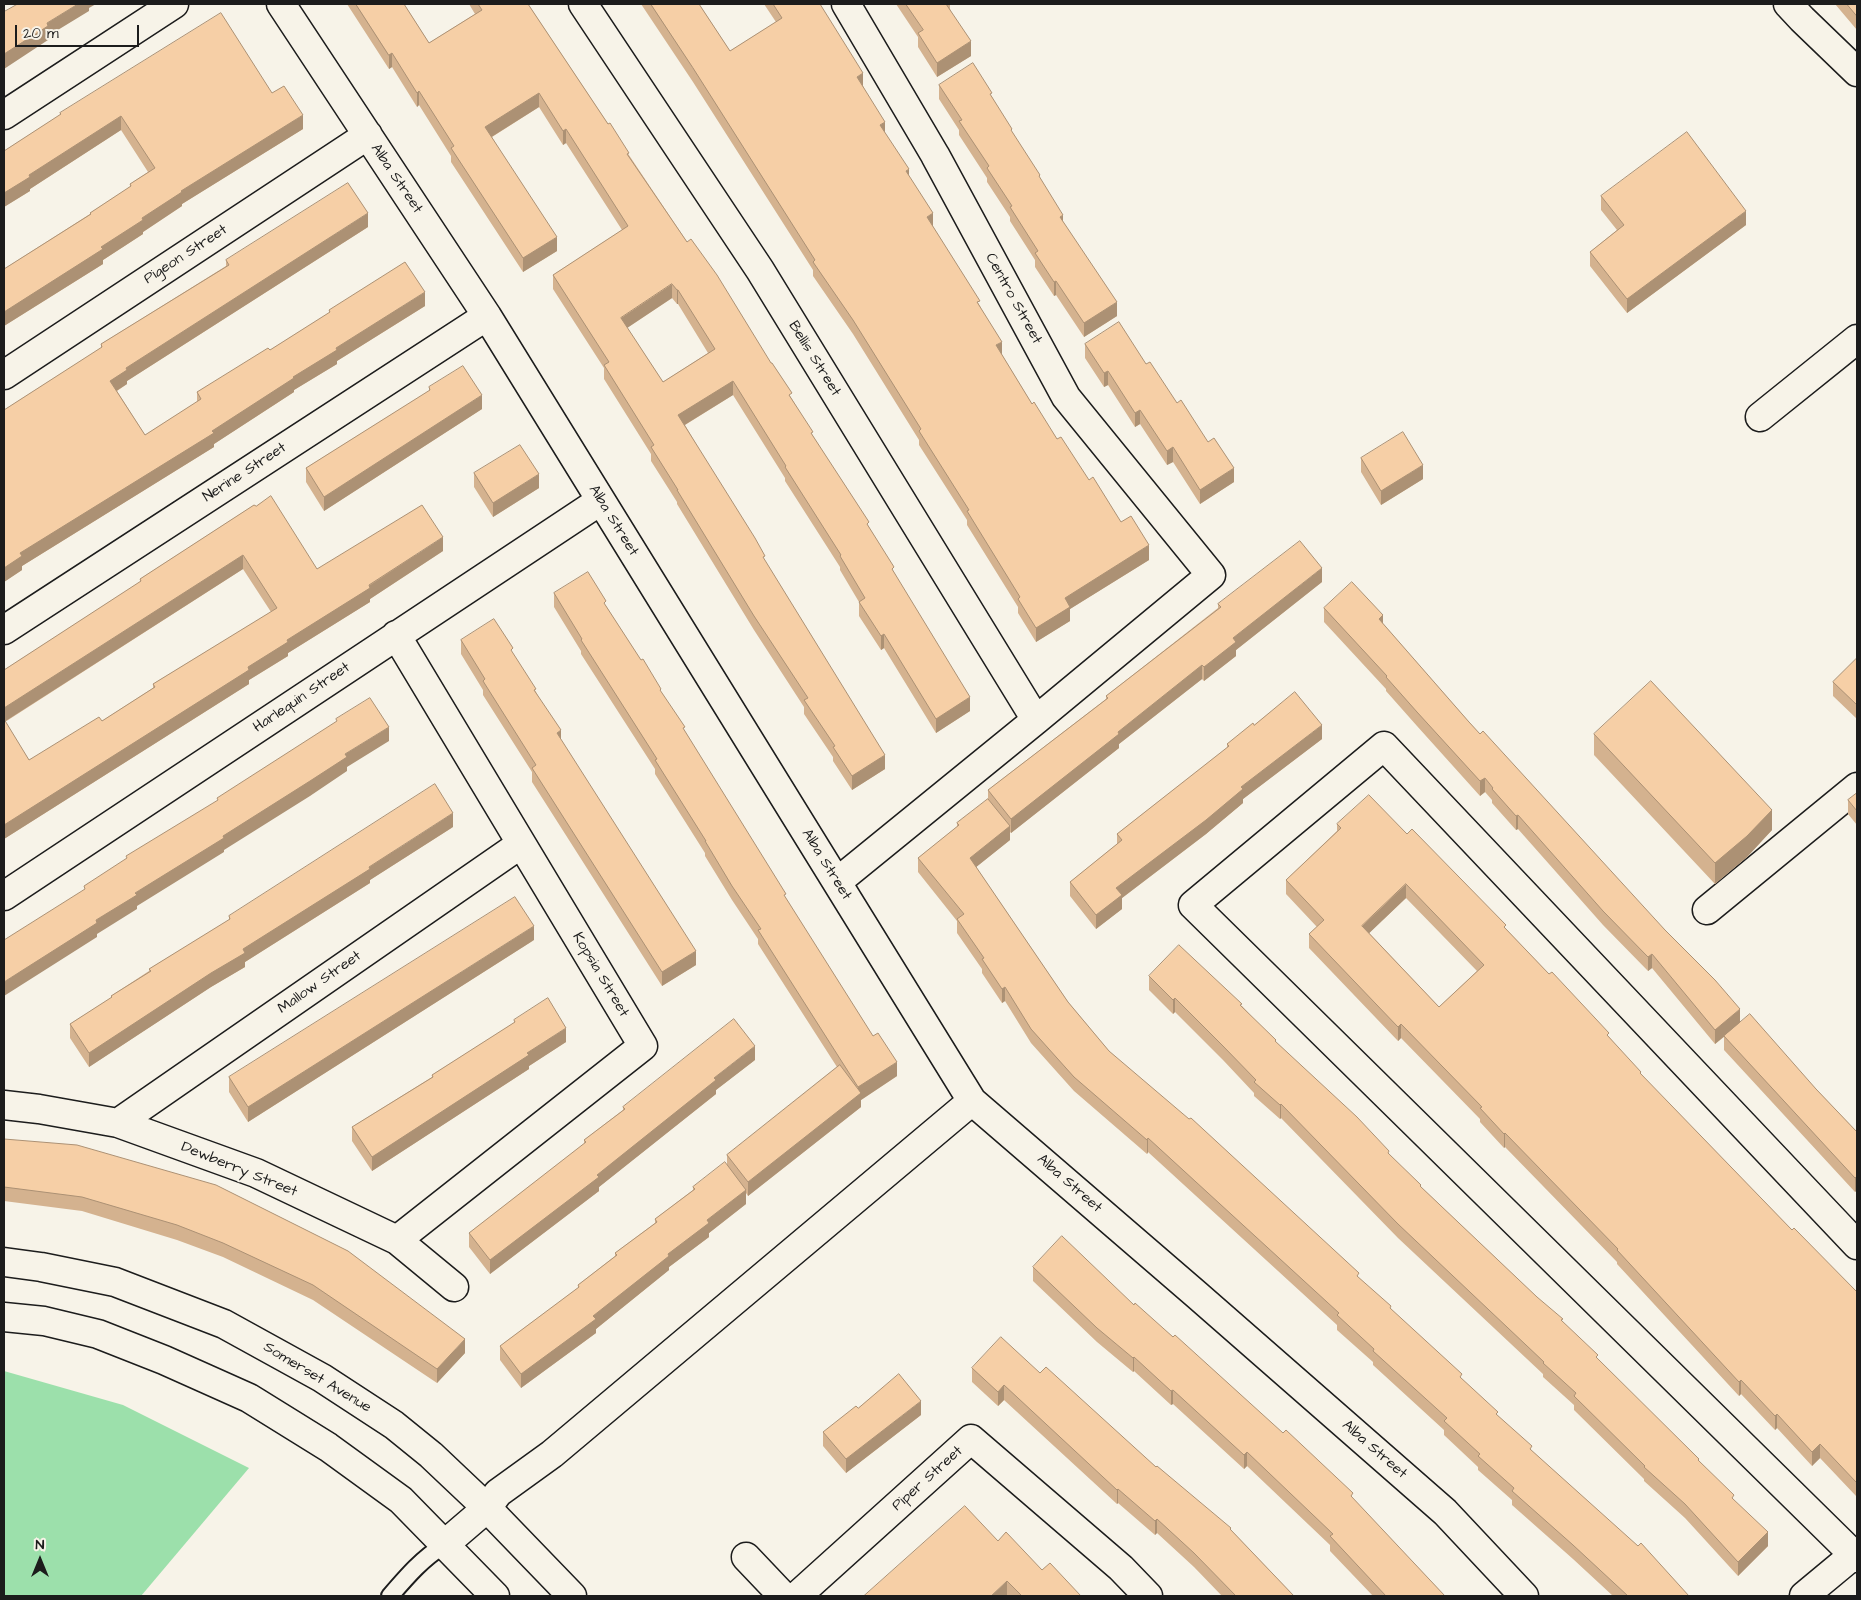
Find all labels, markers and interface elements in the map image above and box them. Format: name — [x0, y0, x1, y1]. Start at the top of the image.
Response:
scale bar — [18, 15, 141, 47]
text: 20 m — [23, 23, 59, 44]
street label: Alba Street — [366, 141, 426, 217]
street label: Pigeon Street — [141, 221, 231, 289]
street label: Centro Street — [981, 250, 1045, 348]
street label: Bellis Street — [784, 318, 844, 400]
street label: Nerine Street — [200, 439, 290, 507]
street label: Alba Street — [584, 482, 642, 560]
street label: Harlequin Street — [250, 659, 354, 737]
street label: Alba Street — [797, 826, 855, 904]
street label: Kopsia Street — [568, 929, 632, 1021]
street label: Mallow Street — [275, 948, 365, 1018]
street label: Dewberry Street — [178, 1139, 300, 1201]
street label: Alba Street — [1033, 1151, 1105, 1217]
street label: Somerset Avenue — [260, 1339, 374, 1417]
street label: Alba Street — [1338, 1417, 1410, 1483]
street label: Piper Street — [889, 1443, 967, 1515]
north arrow — [15, 1535, 65, 1585]
text: N — [36, 1535, 44, 1555]

